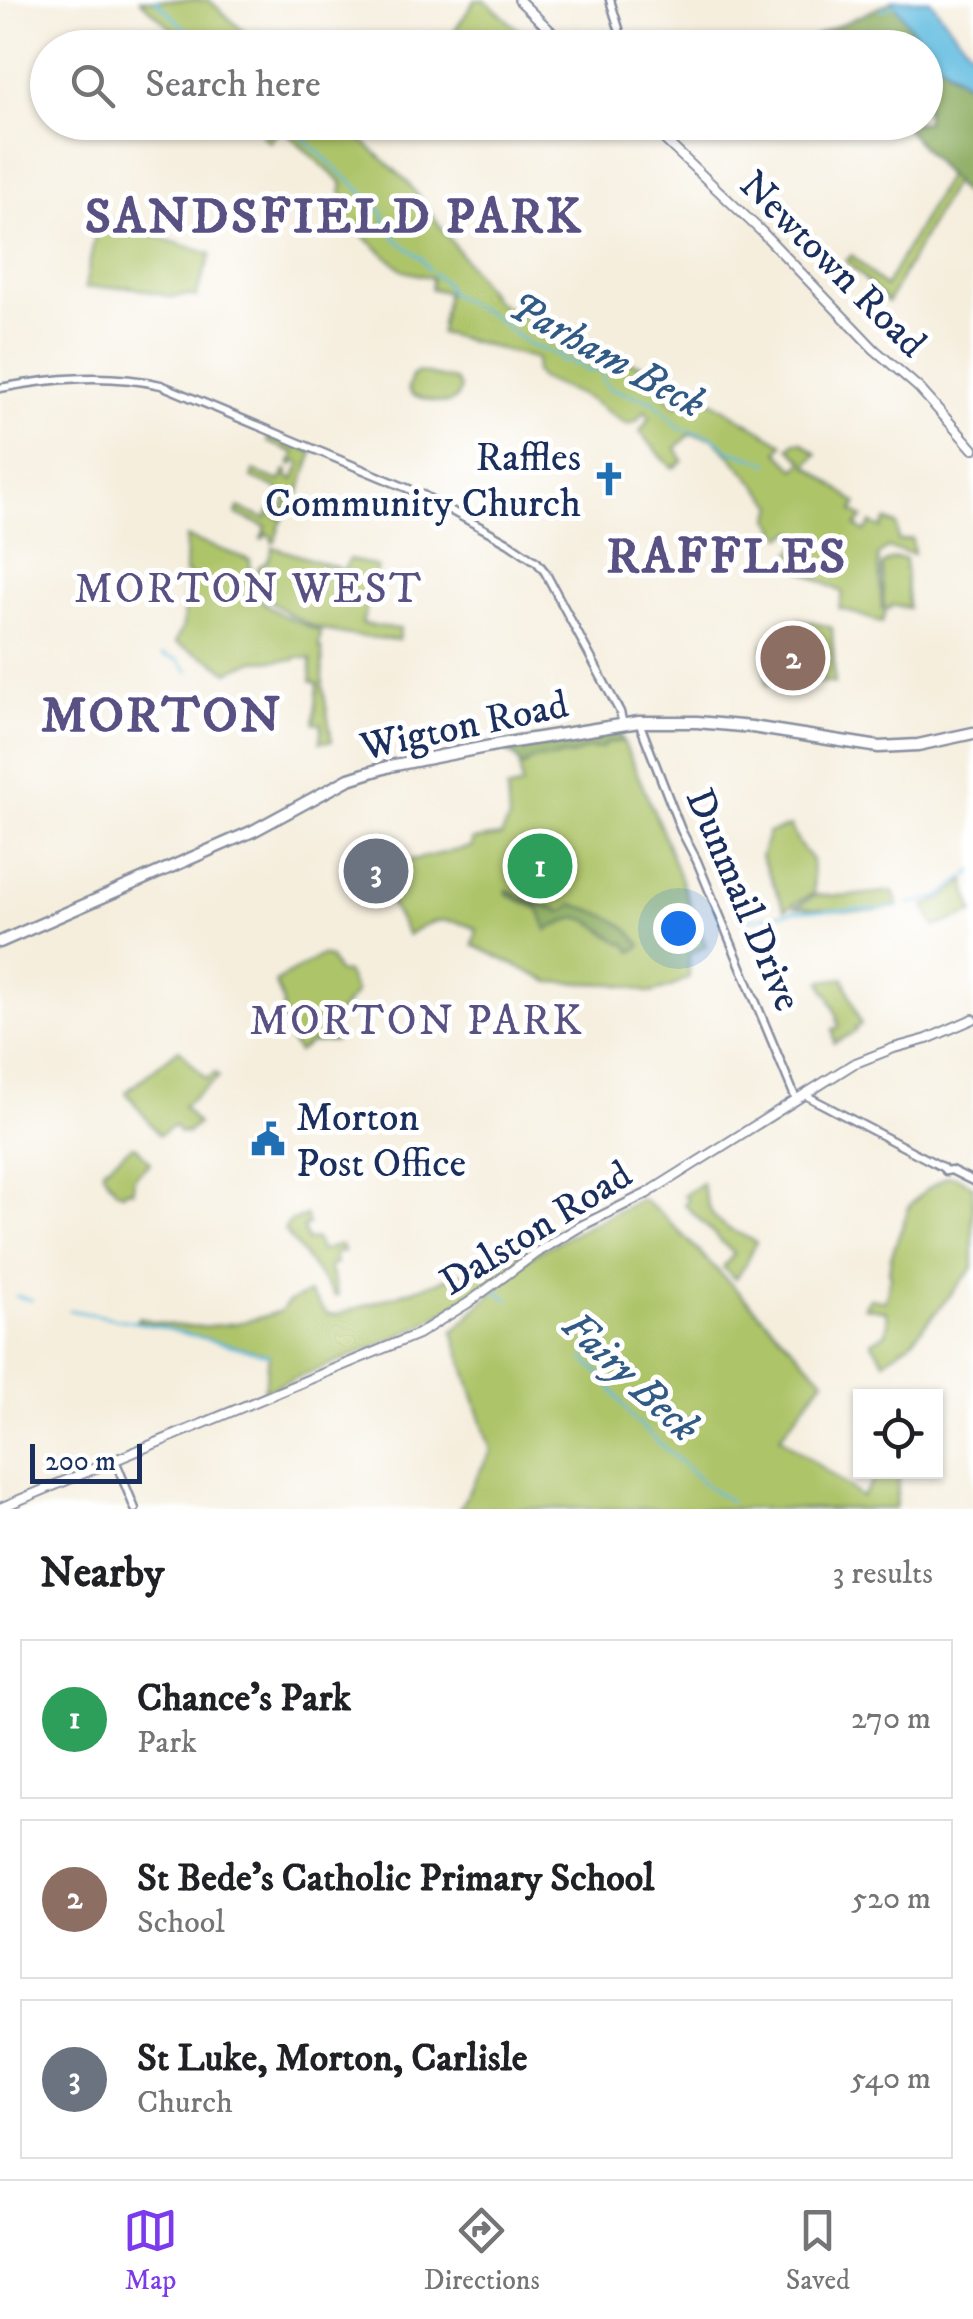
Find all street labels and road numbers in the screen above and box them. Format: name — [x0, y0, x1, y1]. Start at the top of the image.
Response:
street label: Newtown Road — [728, 161, 936, 369]
street label: Wigton Road — [355, 681, 573, 774]
street label: Dunmail Drive — [673, 781, 812, 1019]
street label: Dalston Road — [431, 1151, 642, 1308]

